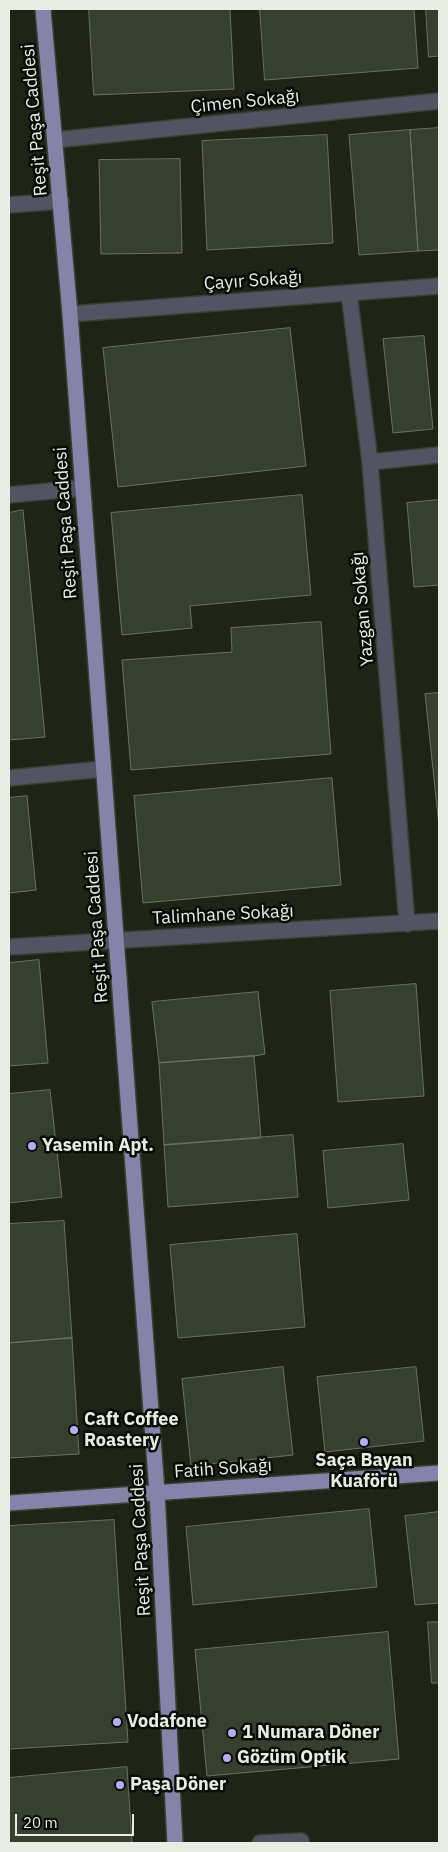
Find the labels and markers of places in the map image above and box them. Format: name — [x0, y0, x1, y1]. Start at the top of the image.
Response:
place label: Yasemin Apt. — [42, 1135, 154, 1157]
marker: Yasemin Apt. — [26, 1140, 38, 1152]
place label: Caft Coffee Roastery — [84, 1409, 179, 1452]
marker: Caft Coffee Roastery — [68, 1424, 80, 1436]
marker: Saça Bayan Kuaförü — [358, 1436, 370, 1448]
place label: Saça Bayan Kuaförü — [315, 1450, 413, 1492]
place label: Vodafone — [127, 1711, 207, 1733]
marker: Vodafone — [111, 1716, 123, 1728]
place label: 1 Numara Döner — [242, 1722, 379, 1744]
marker: 1 Numara Döner — [226, 1727, 238, 1739]
place label: Gözüm Optik — [237, 1747, 346, 1769]
marker: Gözüm Optik — [221, 1752, 233, 1764]
place label: Paşa Döner — [130, 1774, 226, 1796]
marker: Paşa Döner — [114, 1779, 126, 1791]

